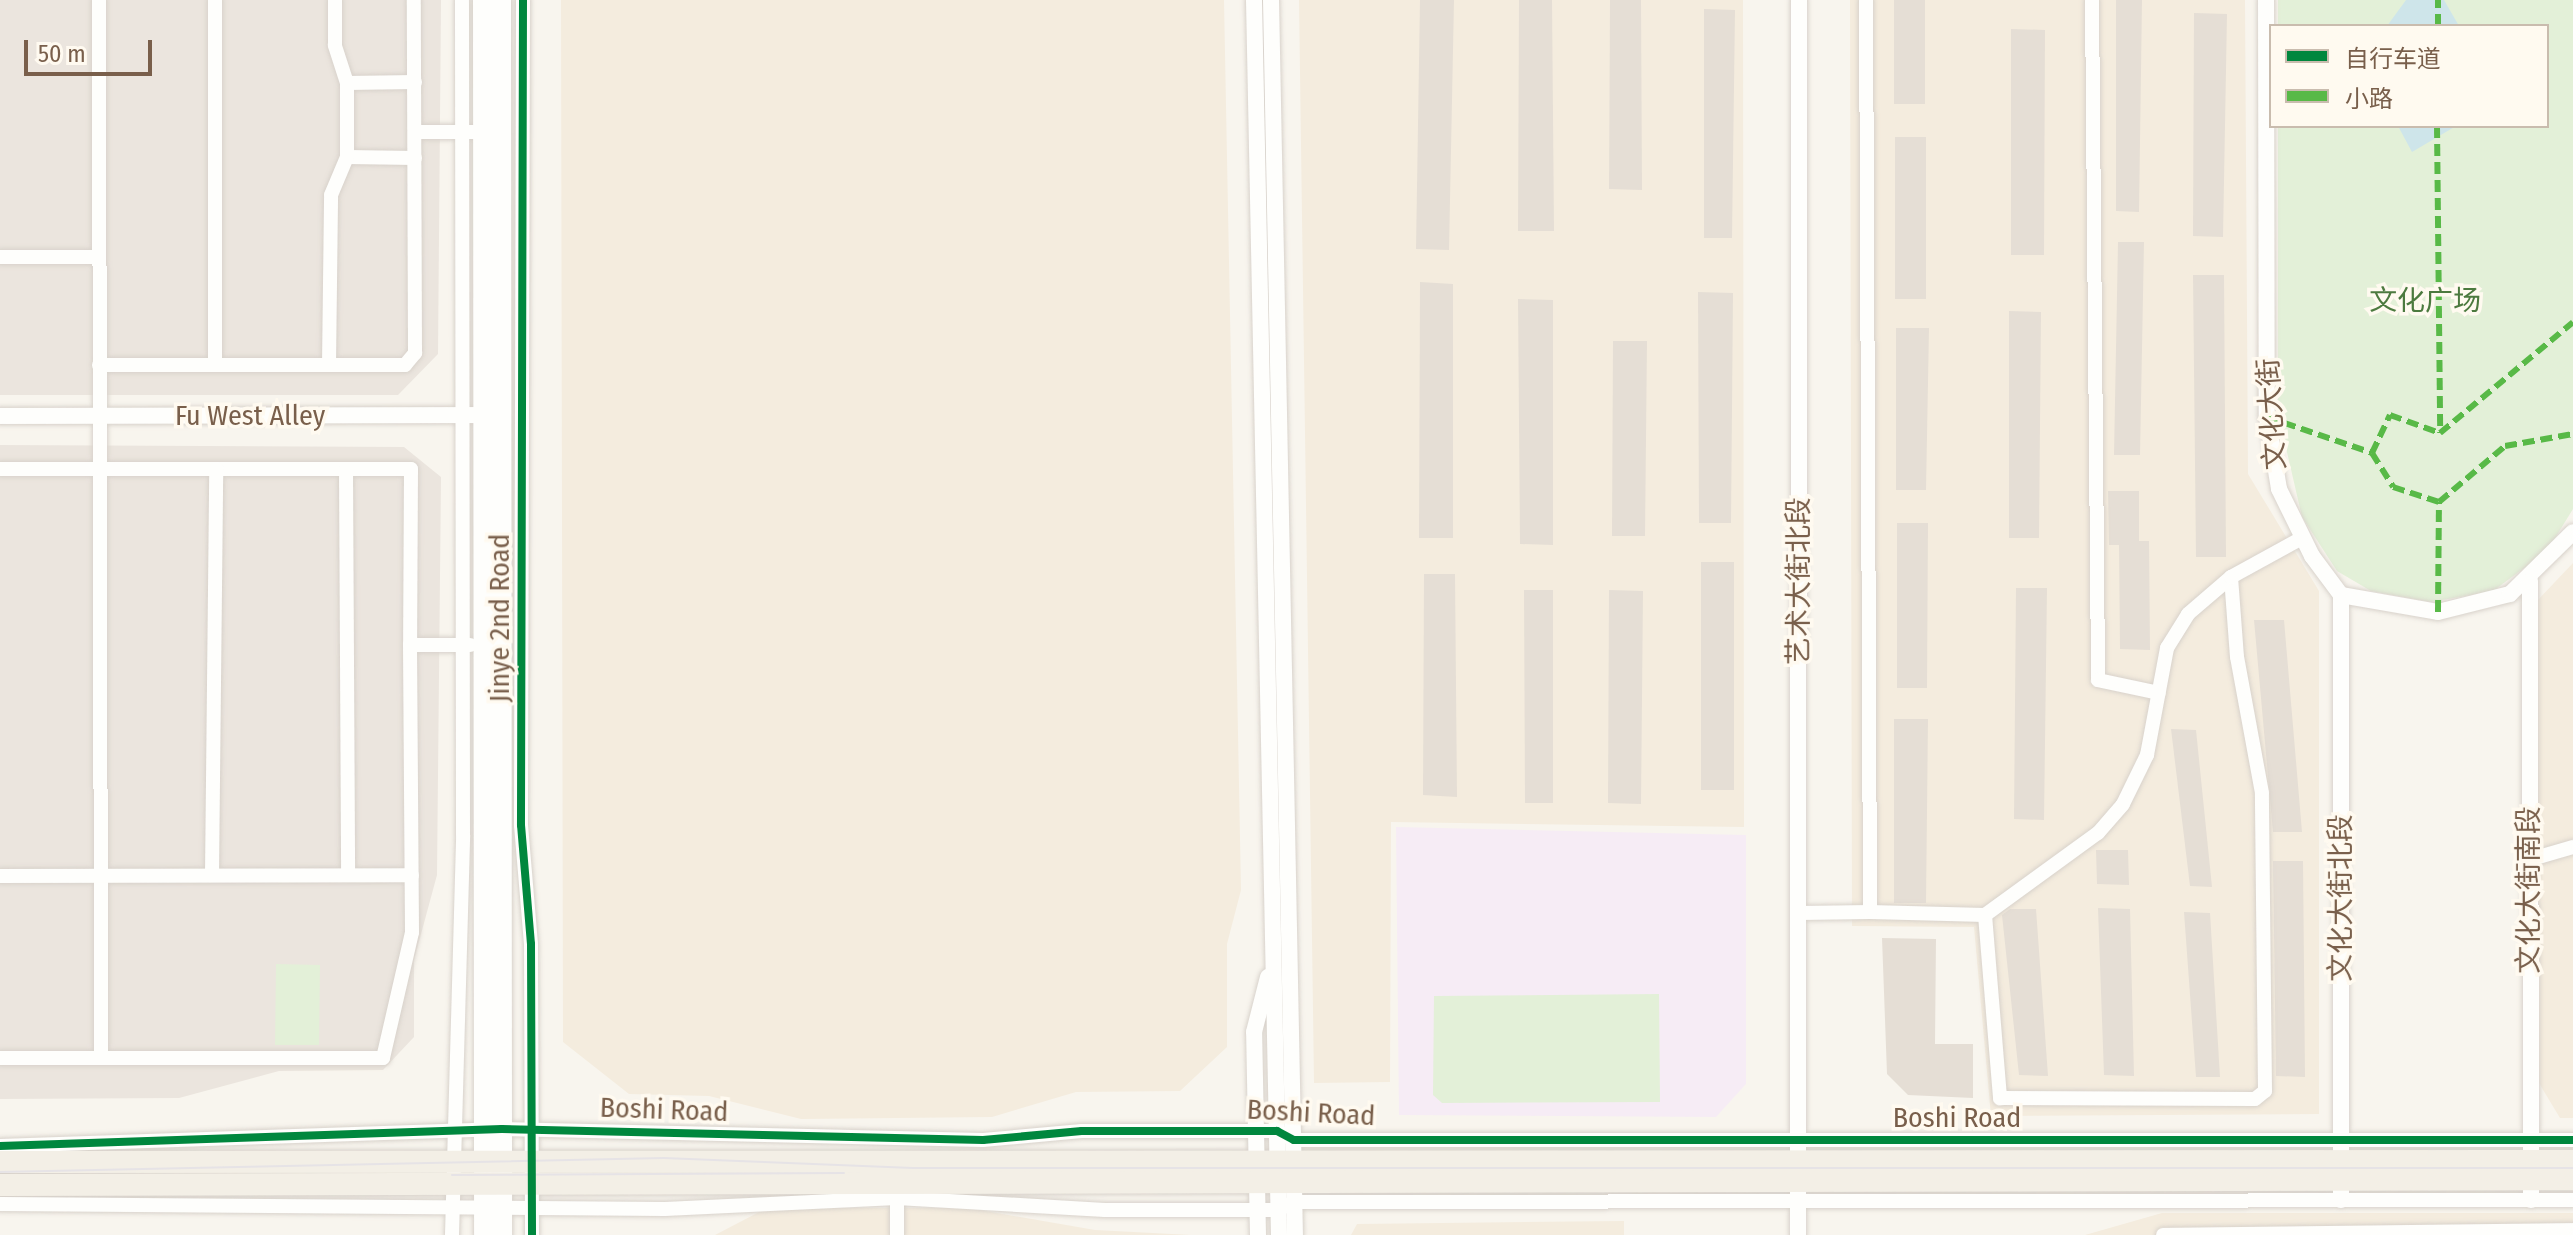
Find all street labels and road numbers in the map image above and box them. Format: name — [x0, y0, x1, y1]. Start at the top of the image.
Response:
street label: 文化大街 — [2251, 357, 2293, 471]
street label: Fu West Alley — [175, 399, 325, 433]
street label: 艺术大街北段 — [1782, 497, 1816, 665]
street label: Jinye 2nd Road — [483, 534, 517, 702]
street label: 文化大街南段 — [2512, 806, 2546, 974]
street label: 文化大街北段 — [2324, 814, 2358, 982]
street label: Boshi Road — [599, 1091, 729, 1129]
street label: Boshi Road — [1246, 1093, 1376, 1133]
street label: Boshi Road — [1893, 1101, 2021, 1135]

